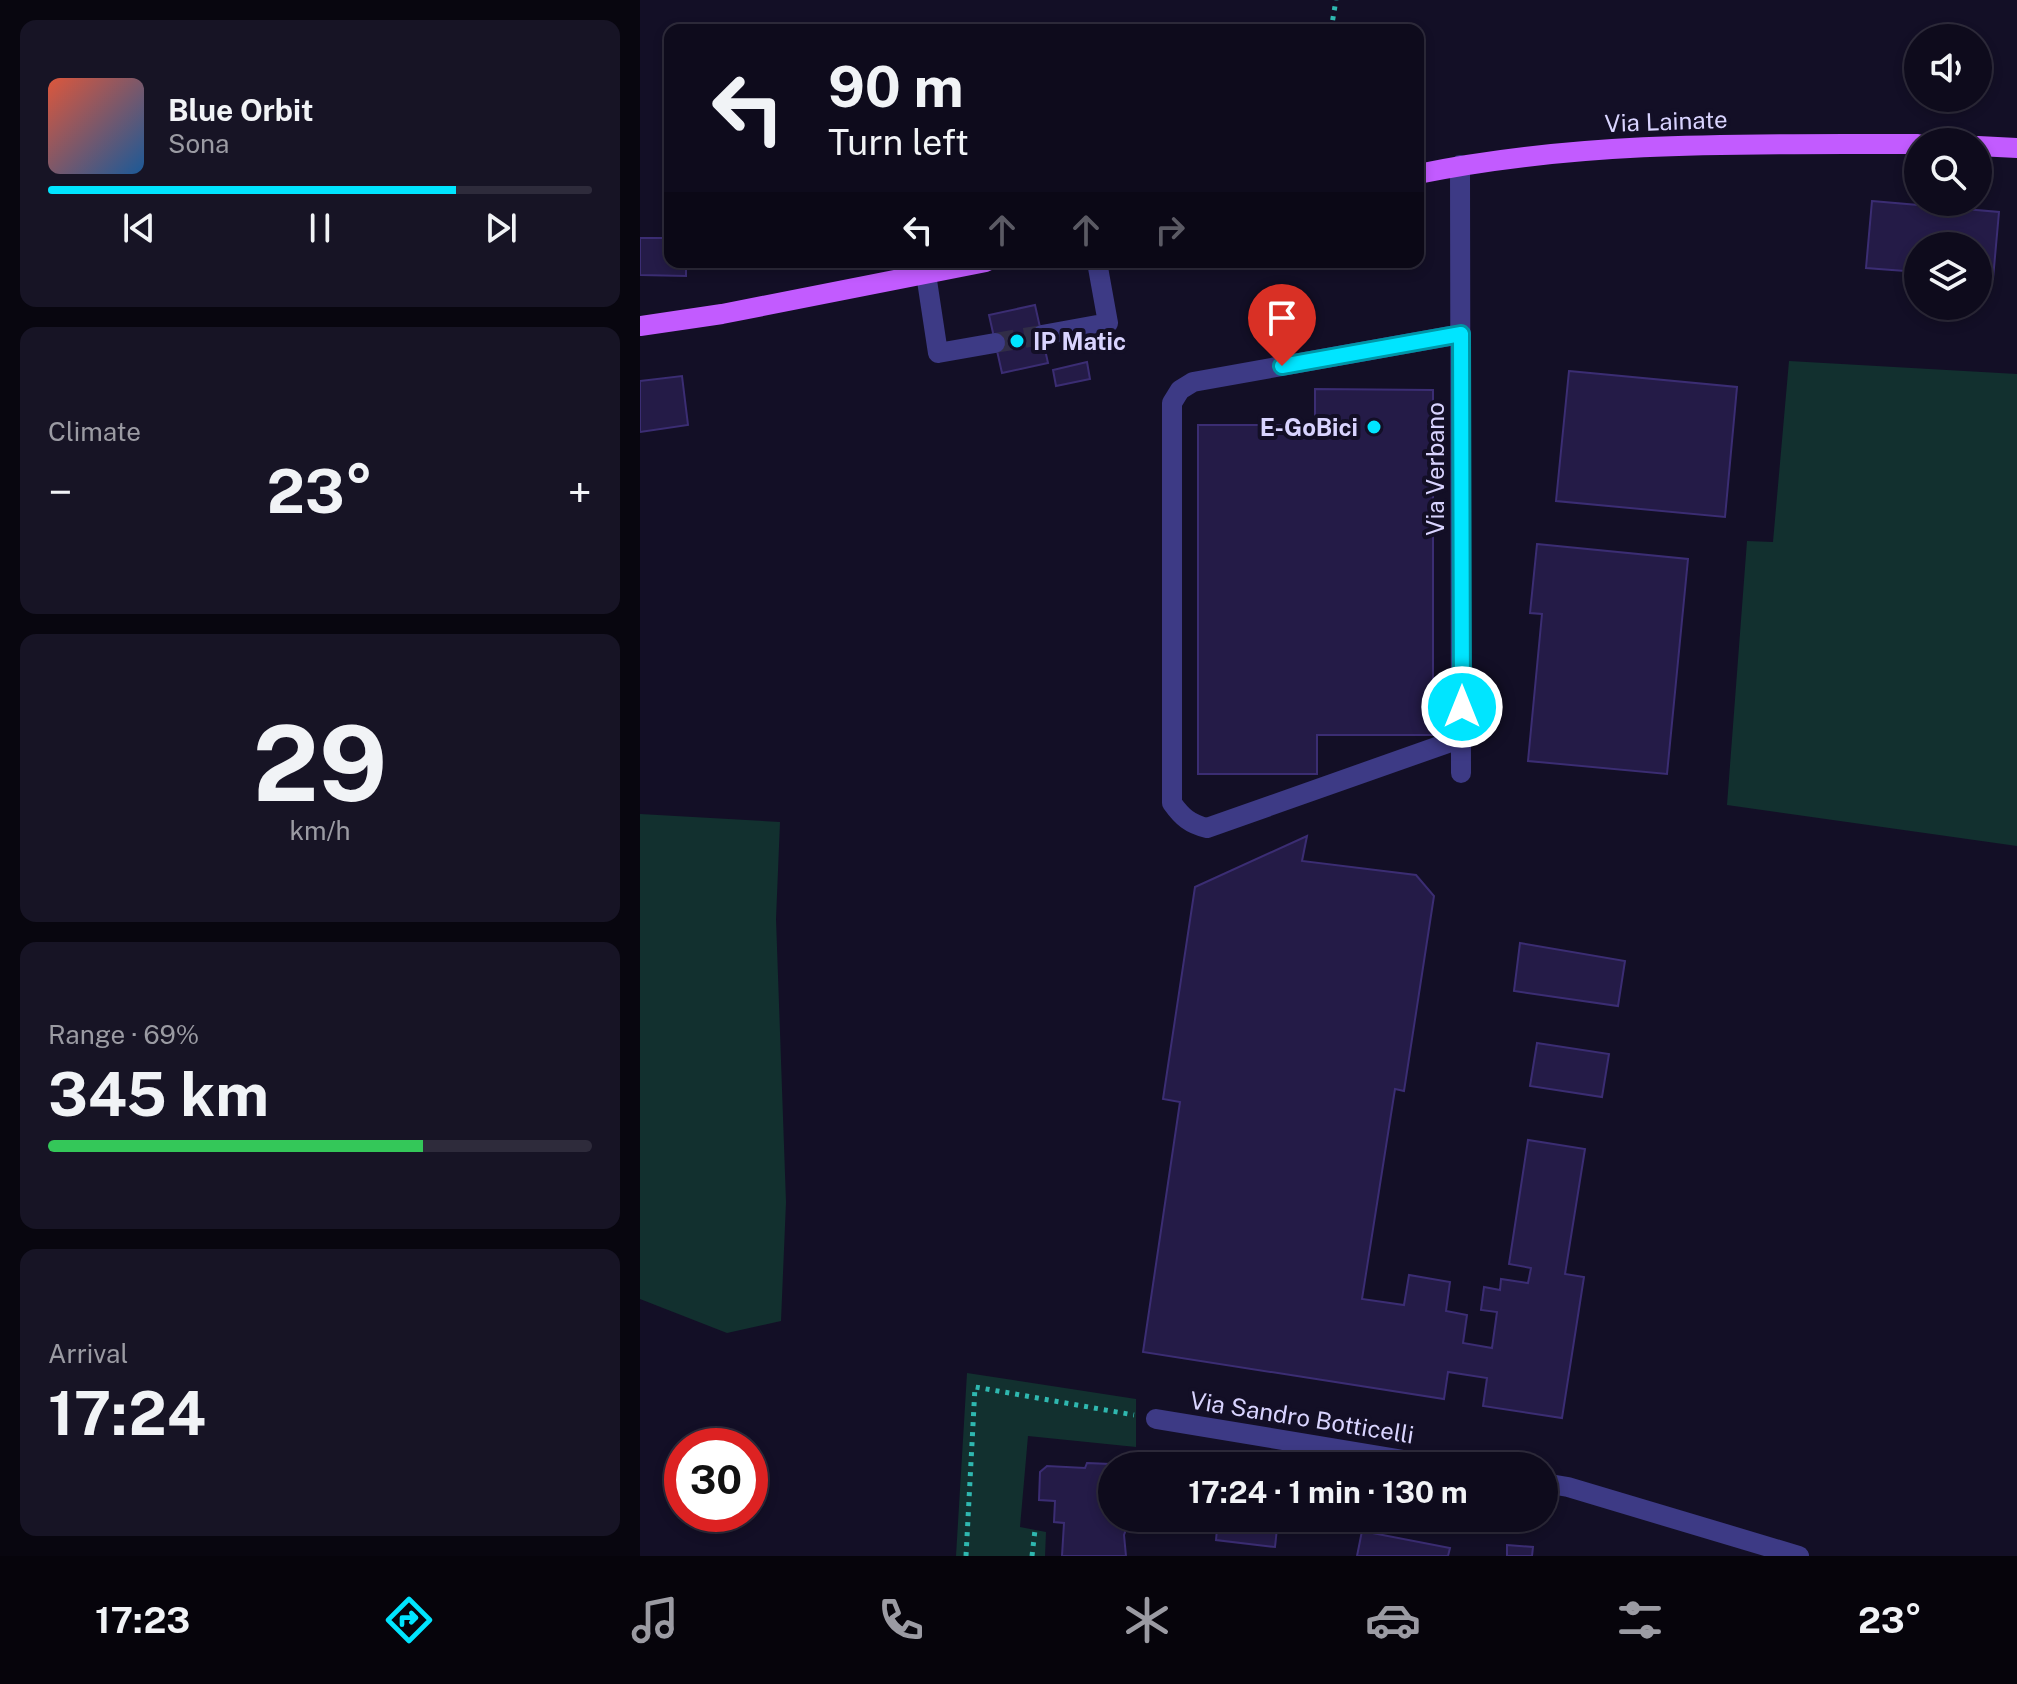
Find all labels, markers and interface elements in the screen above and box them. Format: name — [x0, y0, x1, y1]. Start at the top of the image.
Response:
map controls — [1904, 24, 1992, 320]
button: sound — [1904, 24, 1992, 112]
text: 90 m — [828, 54, 964, 120]
icon: left — [696, 56, 800, 160]
text: Blue Orbit — [168, 92, 314, 128]
street label: Via Lainate — [1604, 105, 1728, 137]
text: Turn left — [828, 121, 969, 163]
text: Sona — [168, 128, 229, 159]
button: search — [1904, 128, 1992, 216]
icon: previous — [117, 206, 161, 250]
icon: pause — [298, 206, 342, 250]
icon: next — [479, 206, 523, 250]
icon: left — [896, 208, 940, 252]
icon: ahead — [980, 208, 1024, 252]
icon: ahead — [1064, 208, 1108, 252]
icon: right — [1148, 208, 1192, 252]
button: layers — [1904, 232, 1992, 320]
pin — [1248, 284, 1316, 366]
icon: arrive — [1260, 296, 1304, 340]
place label: IP Matic — [1033, 327, 1126, 355]
marker: IP Matic — [1008, 332, 1026, 350]
street label: Via Verbano — [1421, 402, 1449, 536]
place label: E-GoBici — [1260, 413, 1358, 441]
text: Climate — [48, 416, 141, 447]
marker: E-GoBici — [1365, 418, 1383, 436]
text: 23° — [267, 456, 373, 527]
text: − — [48, 466, 72, 518]
text: + — [568, 466, 592, 518]
position arrow — [1420, 665, 1504, 749]
text: 29 — [253, 702, 387, 824]
text: km/h — [289, 815, 351, 846]
text: Range · 69% — [48, 1019, 199, 1050]
text: 345 km — [48, 1059, 269, 1130]
text: Arrival — [48, 1338, 128, 1369]
text: 17:24 — [48, 1378, 206, 1449]
street label: Via Sandro Botticelli — [1188, 1385, 1416, 1449]
speed limit sign: 30 — [664, 1428, 768, 1532]
text: 17:24 · 1 min · 130 m — [1188, 1474, 1468, 1510]
icon: directions — [381, 1592, 437, 1648]
icon: music — [627, 1592, 683, 1648]
icon: phone — [873, 1592, 929, 1648]
icon: climate — [1119, 1592, 1175, 1648]
icon: car — [1365, 1592, 1421, 1648]
icon: filters — [1612, 1592, 1668, 1648]
text: 17:23 — [95, 1599, 190, 1641]
text: 23° — [1858, 1599, 1922, 1641]

